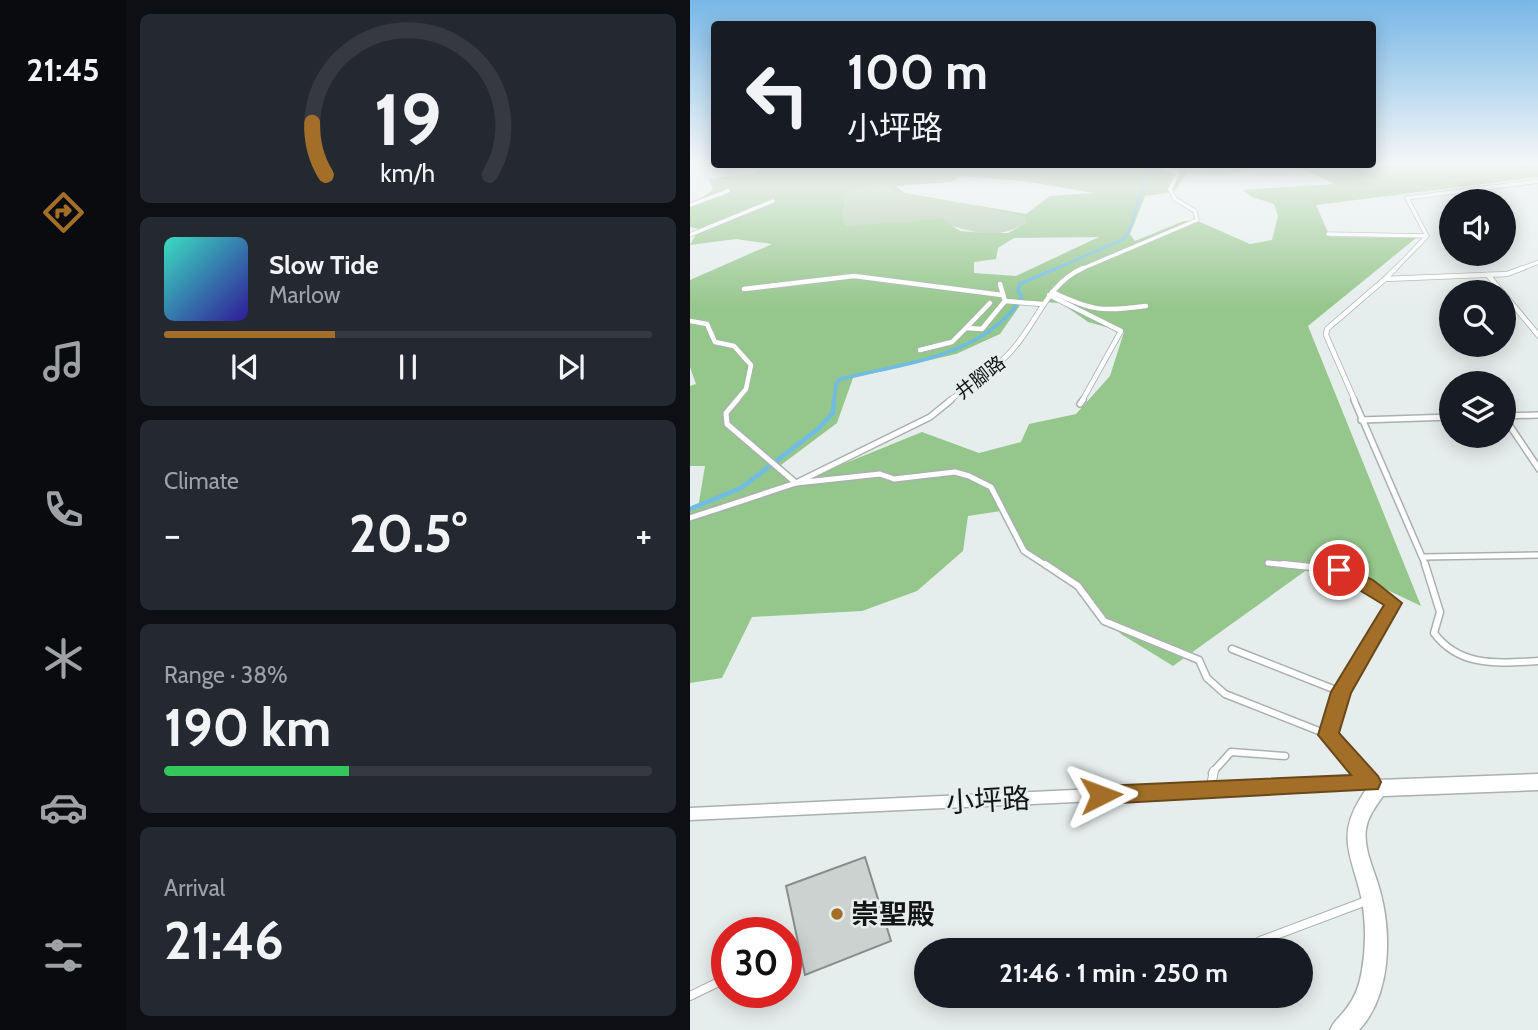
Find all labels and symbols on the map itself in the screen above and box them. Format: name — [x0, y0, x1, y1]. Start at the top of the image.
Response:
street label: 井腳路 — [951, 351, 1010, 404]
pin — [1309, 540, 1369, 600]
position arrow — [1064, 758, 1138, 832]
street label: 小坪路 — [945, 781, 1031, 819]
place label: 崇聖殿 — [851, 897, 935, 931]
marker: 崇聖殿 — [829, 906, 845, 922]
speed limit sign: 30 — [711, 917, 802, 1008]

